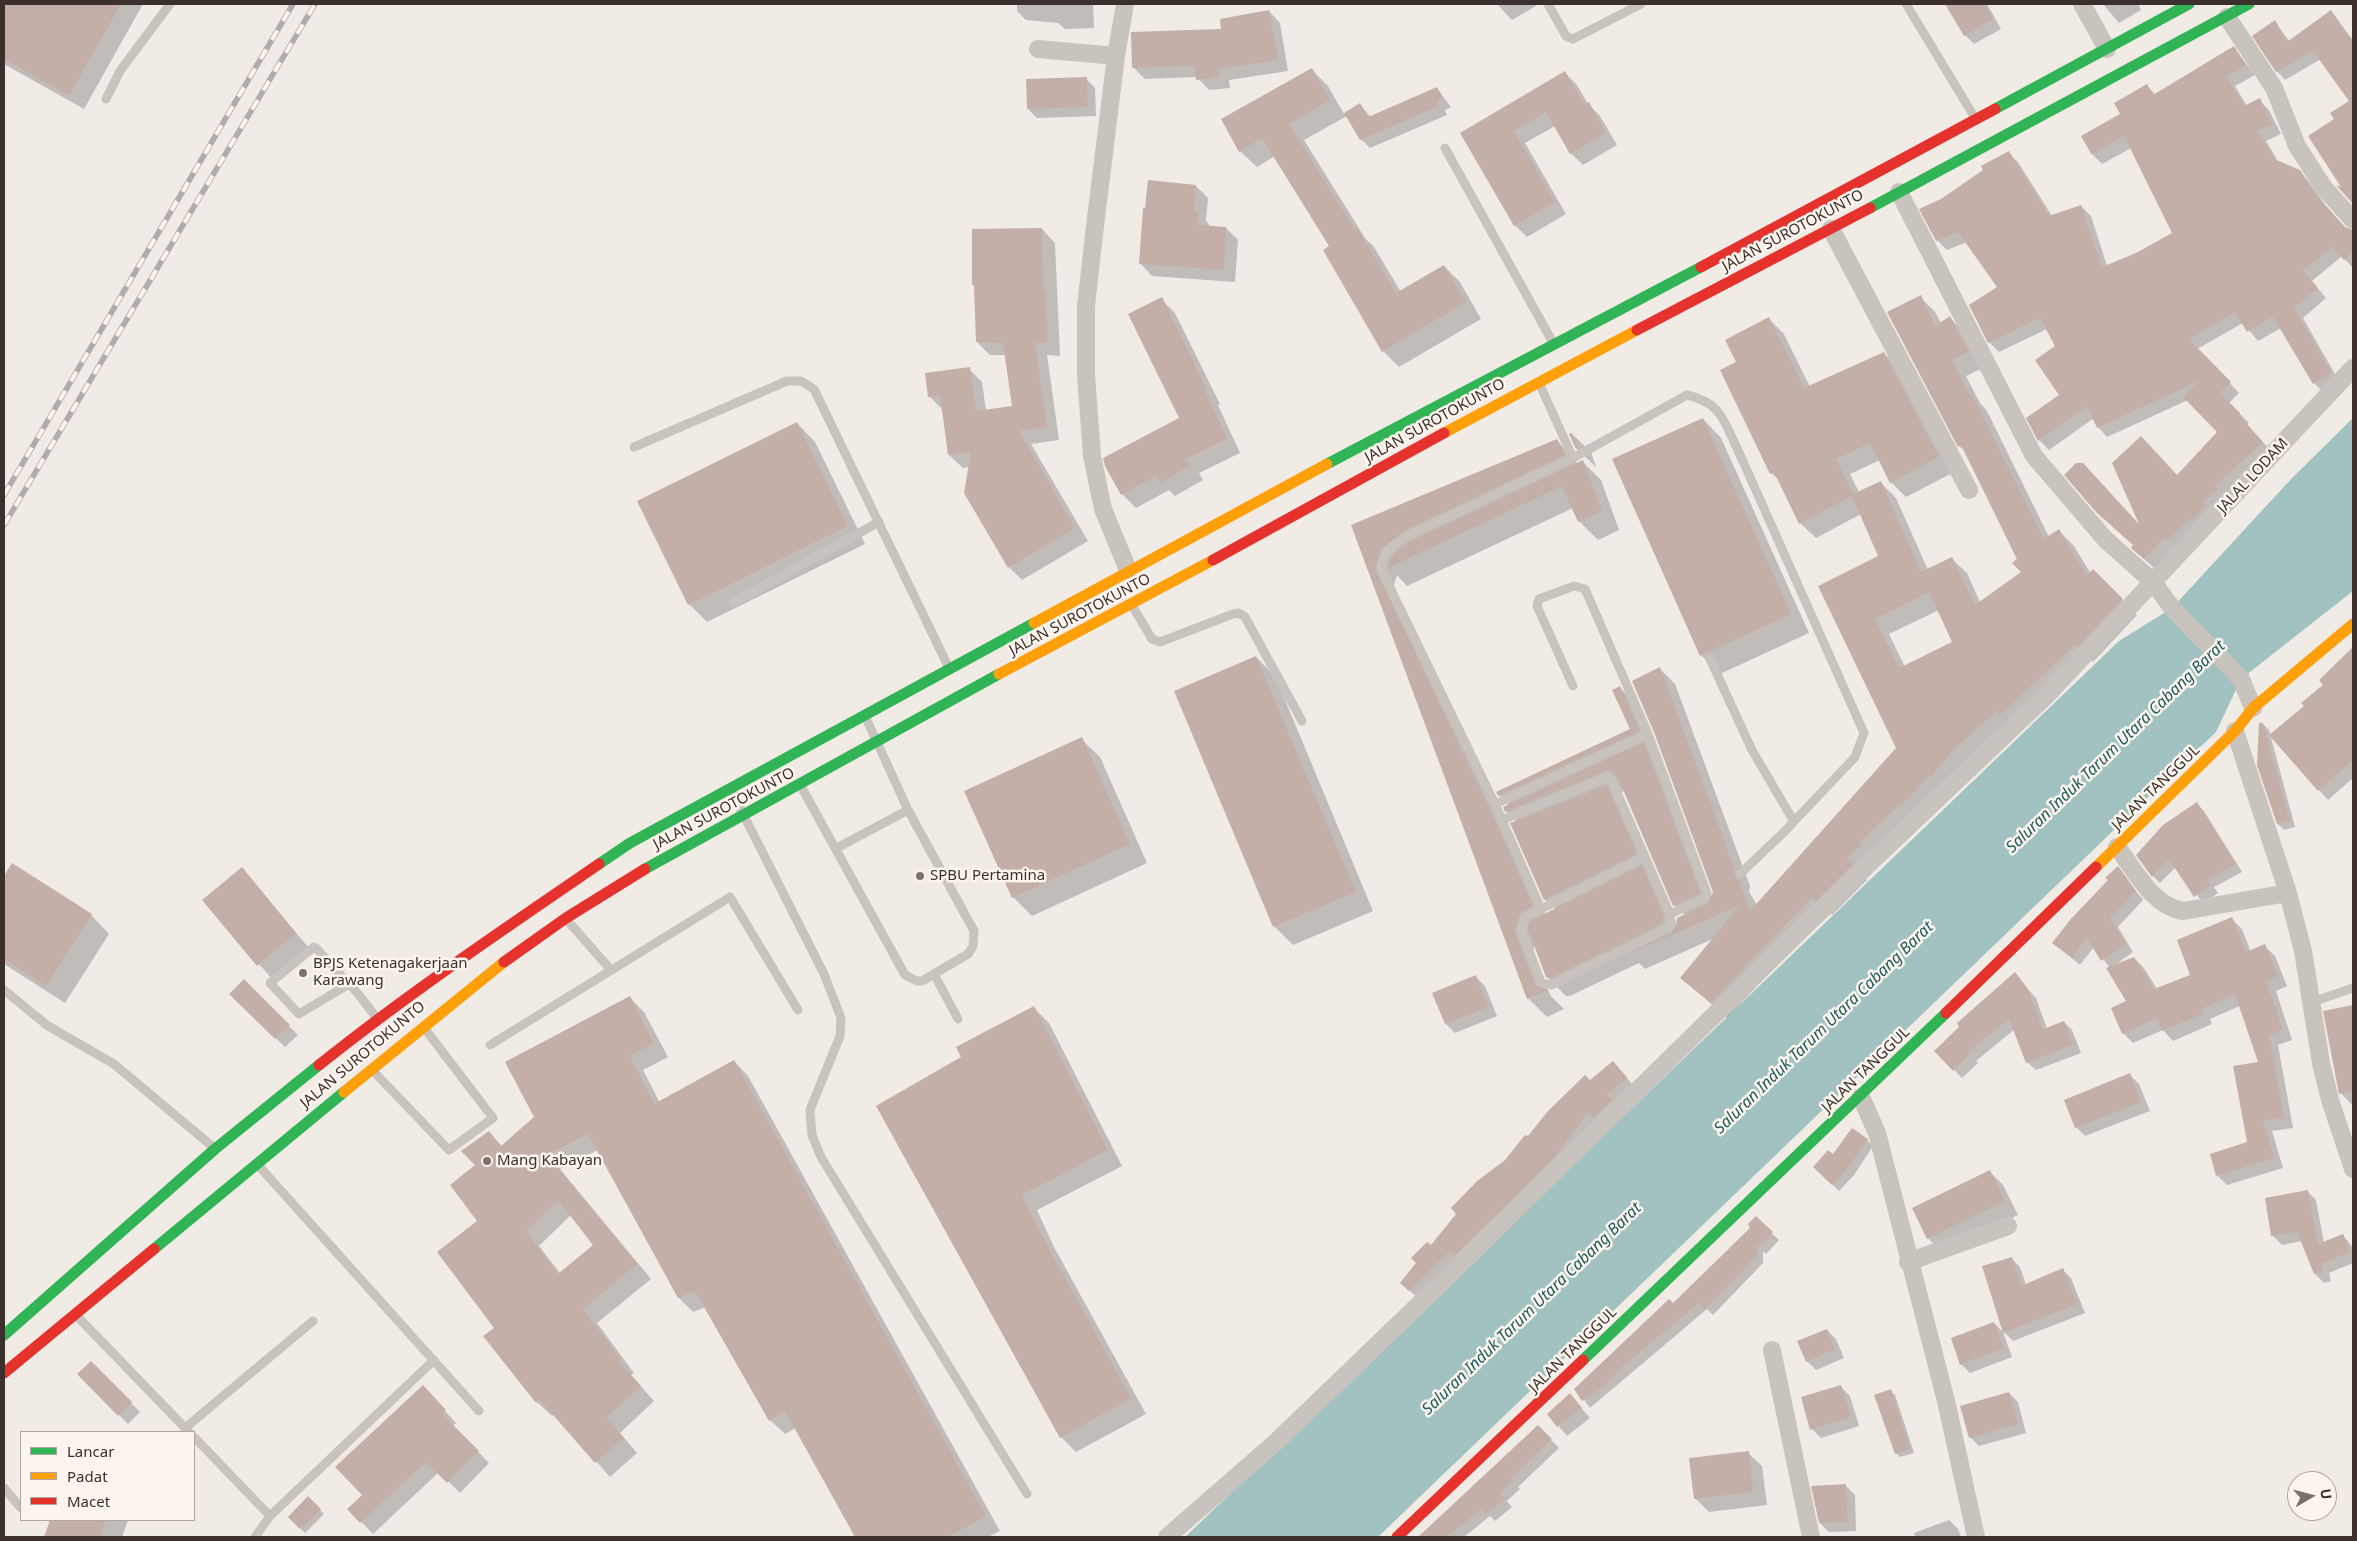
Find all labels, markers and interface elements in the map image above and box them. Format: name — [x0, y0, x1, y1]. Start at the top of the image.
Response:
street label: JALAN SUROTOKUNTO — [1719, 186, 1867, 276]
street label: JALAN SUROTOKUNTO — [1362, 375, 1508, 467]
street label: JALAL LODAM — [2214, 435, 2292, 517]
street label: JALAN SUROTOKUNTO — [1006, 570, 1154, 660]
water label: Saluran Induk Tarum Utara Cabang Barat — [2003, 637, 2229, 857]
street label: JALAN TANGGUL — [2108, 741, 2204, 835]
street label: JALAN SUROTOKUNTO — [650, 764, 798, 854]
place label: SPBU Pertamina — [930, 867, 1045, 885]
marker: SPBU Pertamina — [914, 870, 926, 882]
water label: Saluran Induk Tarum Utara Cabang Barat — [1711, 918, 1937, 1138]
place label: BPJS Ketenagakerjaan Karawang — [313, 955, 468, 990]
marker: BPJS Ketenagakerjaan Karawang — [297, 967, 309, 979]
street label: JALAN SUROTOKUNTO — [297, 998, 429, 1112]
street label: JALAN TANGGUL — [1818, 1023, 1914, 1117]
place label: Mang Kabayan — [497, 1152, 602, 1170]
marker: Mang Kabayan — [481, 1155, 493, 1167]
water label: Saluran Induk Tarum Utara Cabang Barat — [1419, 1199, 1645, 1419]
street label: JALAN TANGGUL — [1525, 1303, 1621, 1397]
legend — [20, 1431, 195, 1521]
text: Lancar — [67, 1441, 114, 1461]
text: Padat — [67, 1466, 108, 1486]
north arrow — [2287, 1471, 2337, 1521]
text: U — [2316, 1487, 2337, 1501]
text: Macet — [67, 1491, 110, 1511]

